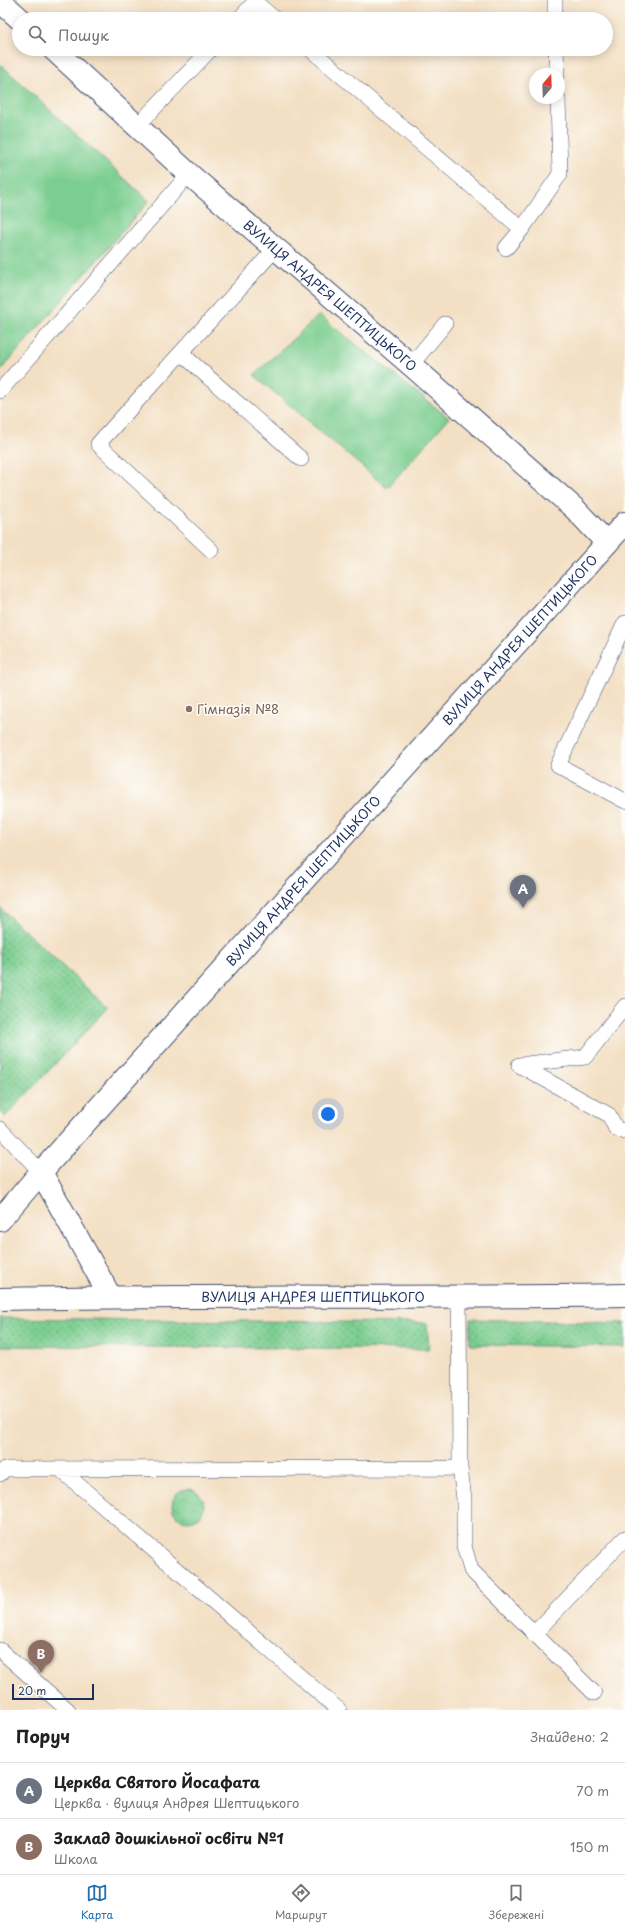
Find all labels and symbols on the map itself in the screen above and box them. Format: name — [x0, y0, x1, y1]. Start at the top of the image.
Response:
north arrow — [529, 68, 565, 104]
street label: ВУЛИЦЯ АНДРЕЯ ШЕПТИЦЬКОГО — [240, 215, 421, 375]
street label: ВУЛИЦЯ АНДРЕЯ ШЕПТИЦЬКОГО — [438, 550, 601, 729]
place label: Гімназія №8 — [197, 699, 279, 718]
marker: Гімназія №8 — [184, 704, 194, 714]
street label: ВУЛИЦЯ АНДРЕЯ ШЕПТИЦЬКОГО — [221, 791, 385, 970]
pin: A — [510, 875, 536, 908]
your location — [318, 1104, 338, 1124]
street label: ВУЛИЦЯ АНДРЕЯ ШЕПТИЦЬКОГО — [201, 1287, 425, 1306]
pin: B — [28, 1640, 54, 1673]
scale bar — [12, 1682, 94, 1701]

